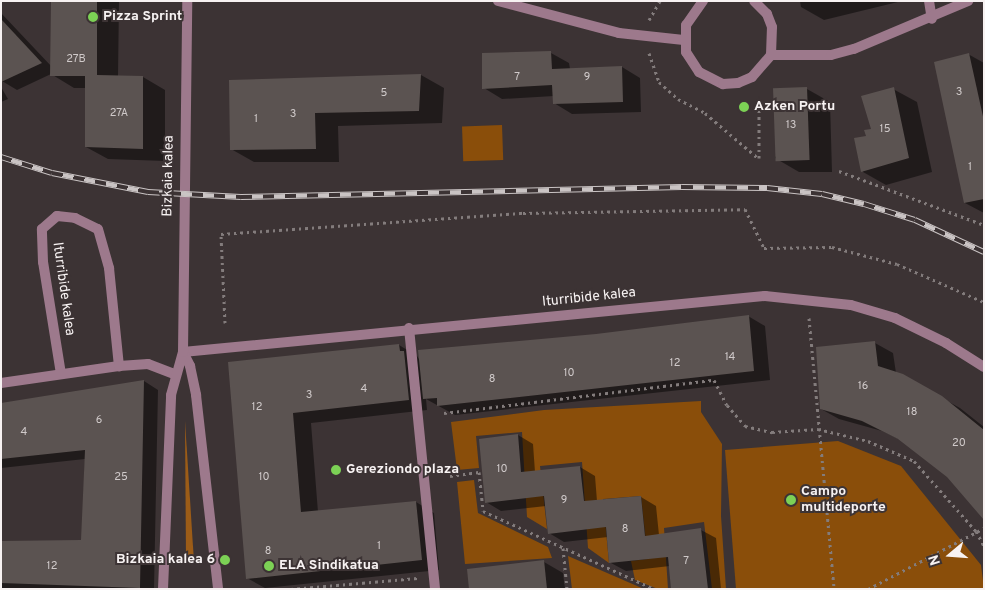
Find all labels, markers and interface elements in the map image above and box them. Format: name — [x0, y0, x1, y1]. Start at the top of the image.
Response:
place label: Pizza Sprint — [103, 9, 182, 25]
marker: Pizza Sprint — [87, 11, 99, 23]
house number: 27B — [66, 52, 86, 66]
house number: 7 — [514, 70, 520, 84]
house number: 9 — [584, 70, 590, 84]
house number: 3 — [956, 85, 962, 99]
house number: 5 — [381, 86, 387, 100]
place label: Azken Portu — [754, 99, 835, 115]
marker: Azken Portu — [738, 101, 750, 113]
house number: 27A — [110, 106, 128, 120]
house number: 3 — [290, 107, 296, 121]
house number: 1 — [254, 112, 258, 126]
house number: 13 — [786, 118, 796, 132]
house number: 15 — [880, 122, 890, 136]
street label: Bizkaia kalea — [160, 135, 178, 217]
house number: 1 — [968, 160, 972, 174]
street label: Iturribide kalea — [48, 241, 78, 337]
street label: Iturribide kalea — [541, 285, 637, 311]
house number: 14 — [725, 350, 735, 364]
house number: 12 — [670, 356, 680, 370]
house number: 10 — [563, 366, 575, 380]
house number: 8 — [489, 372, 495, 386]
house number: 16 — [858, 379, 868, 393]
house number: 4 — [361, 382, 367, 396]
house number: 3 — [306, 388, 312, 402]
house number: 12 — [252, 400, 262, 414]
house number: 18 — [907, 405, 917, 419]
house number: 6 — [96, 413, 102, 427]
house number: 4 — [21, 425, 27, 439]
house number: 20 — [952, 436, 966, 450]
place label: Gereziondo plaza — [346, 462, 459, 478]
house number: 10 — [496, 462, 508, 476]
marker: Gereziondo plaza — [330, 464, 342, 476]
house number: 25 — [114, 470, 128, 484]
house number: 10 — [258, 470, 270, 484]
place label: Campo multideporte — [801, 484, 886, 516]
house number: 9 — [561, 493, 567, 507]
marker: Campo multideporte — [785, 494, 797, 506]
house number: 8 — [622, 522, 628, 536]
north arrow — [925, 530, 975, 580]
house number: 1 — [377, 539, 381, 553]
house number: 8 — [265, 544, 271, 558]
place label: Bizkaia kalea 6 — [116, 552, 215, 568]
text: N — [926, 552, 945, 567]
marker: Bizkaia kalea 6 — [219, 554, 231, 566]
house number: 7 — [683, 554, 689, 568]
place label: ELA Sindikatua — [279, 558, 379, 574]
house number: 12 — [47, 559, 57, 573]
marker: ELA Sindikatua — [263, 560, 275, 572]

